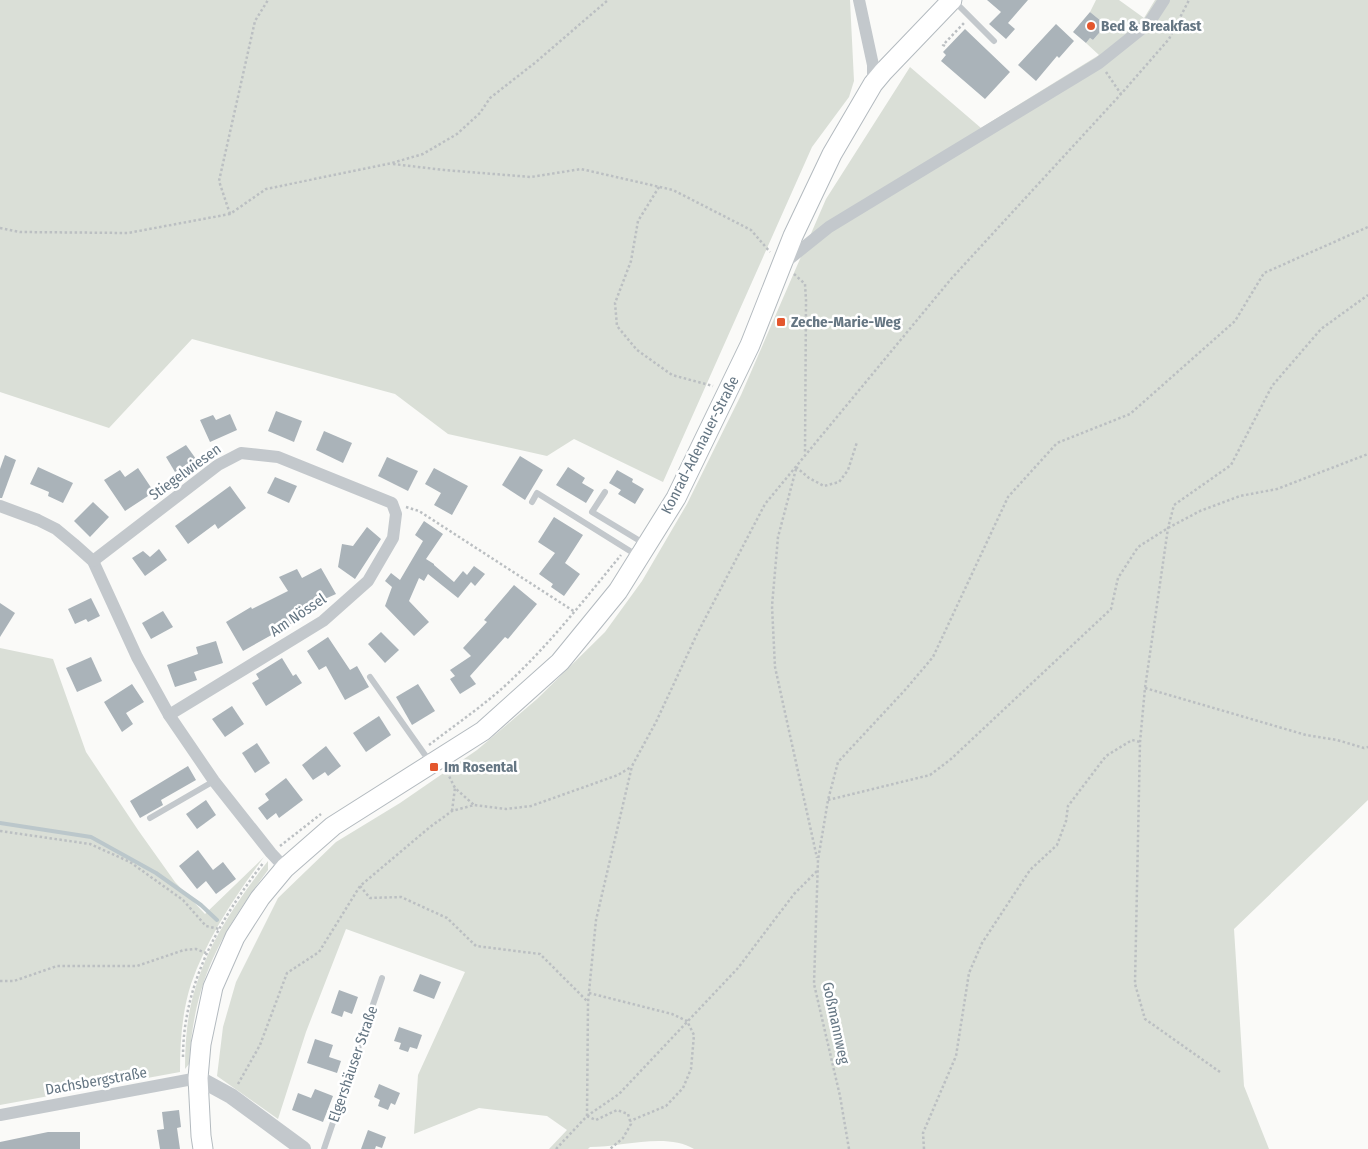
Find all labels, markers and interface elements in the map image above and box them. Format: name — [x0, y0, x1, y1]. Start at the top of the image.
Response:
place label: Bed & Breakfast — [1101, 17, 1202, 35]
marker: Bed & Breakfast — [1085, 20, 1097, 32]
place label: Zeche-Marie-Weg — [791, 313, 901, 331]
marker: Zeche-Marie-Weg — [775, 316, 787, 328]
street label: Konrad-Adenauer-Straße — [657, 373, 743, 517]
street label: Stiegelwiesen — [146, 440, 224, 504]
street label: Am Nössel — [266, 590, 330, 640]
place label: Im Rosental — [444, 758, 518, 776]
marker: Im Rosental — [428, 761, 440, 773]
street label: Goßmannweg — [819, 980, 853, 1066]
street label: Elgershäuser Straße — [325, 1003, 381, 1125]
street label: Dachsbergstraße — [44, 1063, 148, 1099]

